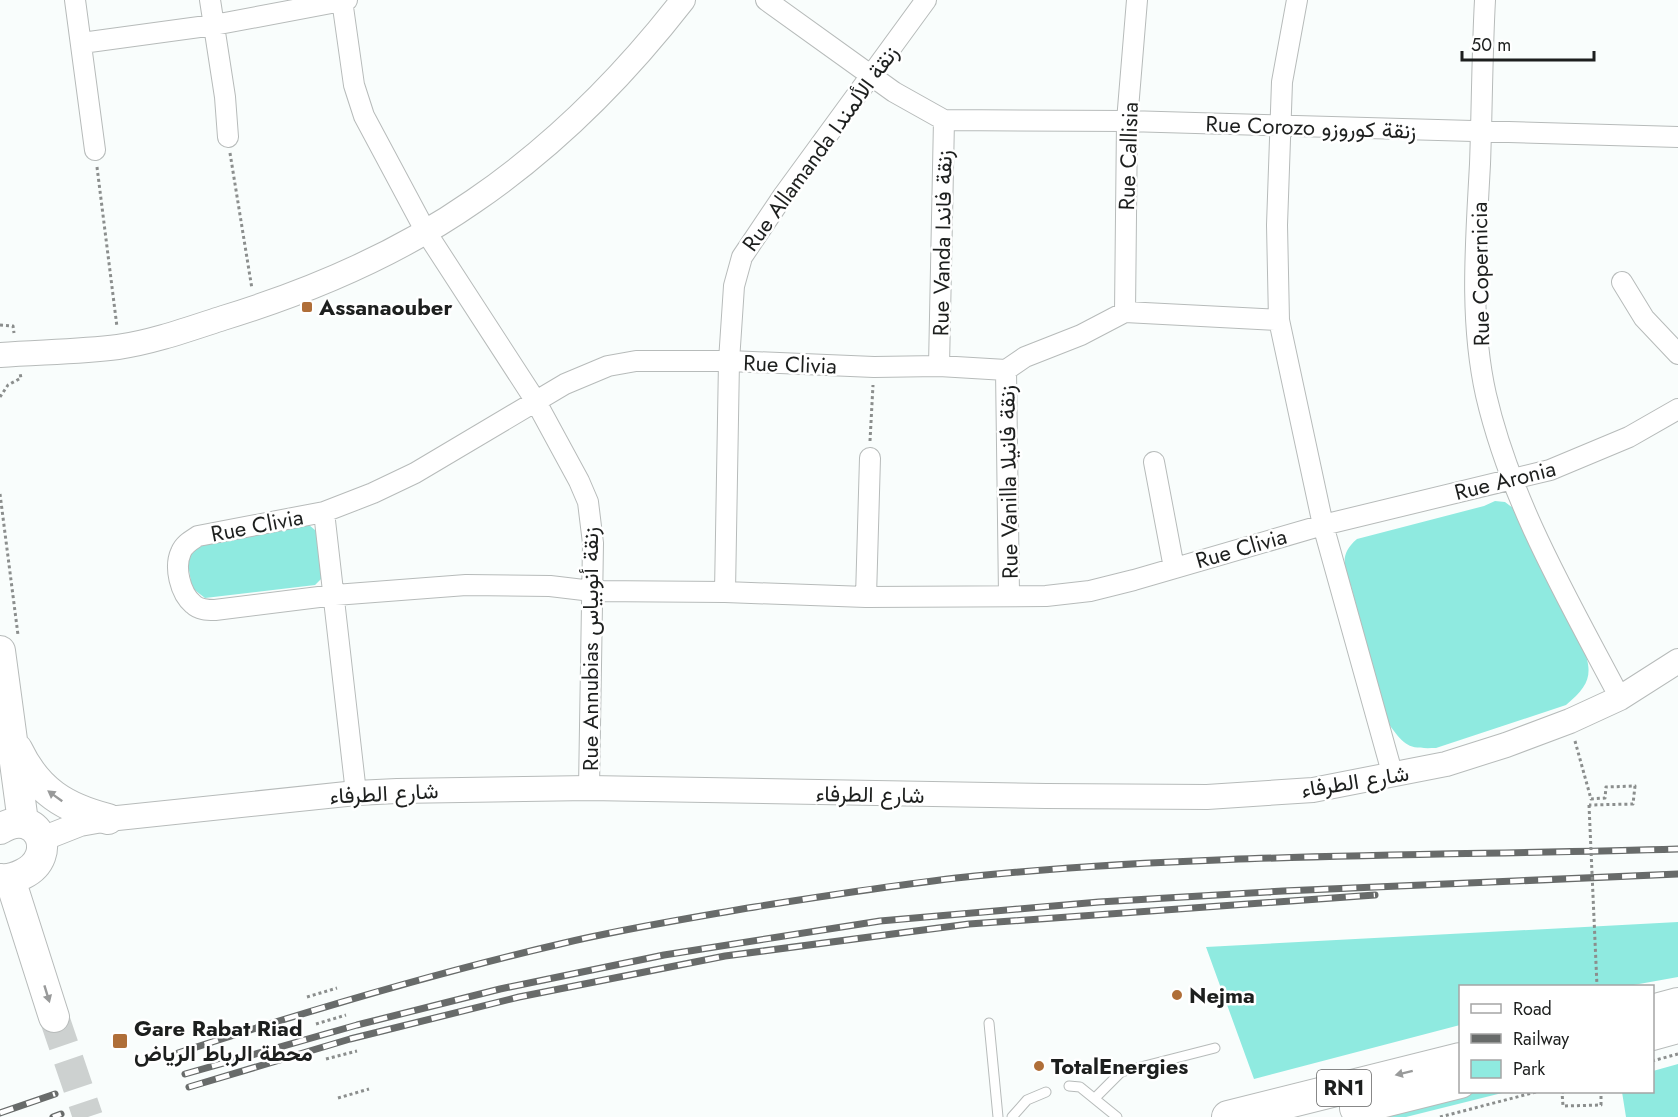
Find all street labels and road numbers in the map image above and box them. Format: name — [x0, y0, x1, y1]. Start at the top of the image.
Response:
street label: Rue Allamanda زنقة الألمندا — [734, 38, 906, 258]
street label: Rue Callisia — [1110, 101, 1146, 211]
street label: Rue Corozo زنقة كوروزو — [1205, 107, 1417, 147]
street label: Rue Vanda زنقة فاندا — [924, 150, 960, 336]
street label: Rue Copernicia — [1463, 202, 1497, 346]
street label: Rue Clivia — [743, 346, 837, 382]
street label: Rue Vanilla زنقة فانيلا — [990, 385, 1026, 579]
street label: Rue Aronia — [1451, 452, 1559, 508]
street label: Rue Clivia — [208, 500, 306, 550]
street label: Rue Clivia — [1192, 520, 1290, 576]
street label: Rue Annubias زنقة أنوبياس — [574, 527, 606, 771]
street label: شارع الطرفاء — [1299, 757, 1411, 805]
street label: شارع الطرفاء — [329, 774, 439, 812]
street label: شارع الطرفاء — [815, 777, 925, 811]
road number: RN1 — [1317, 1070, 1371, 1106]

